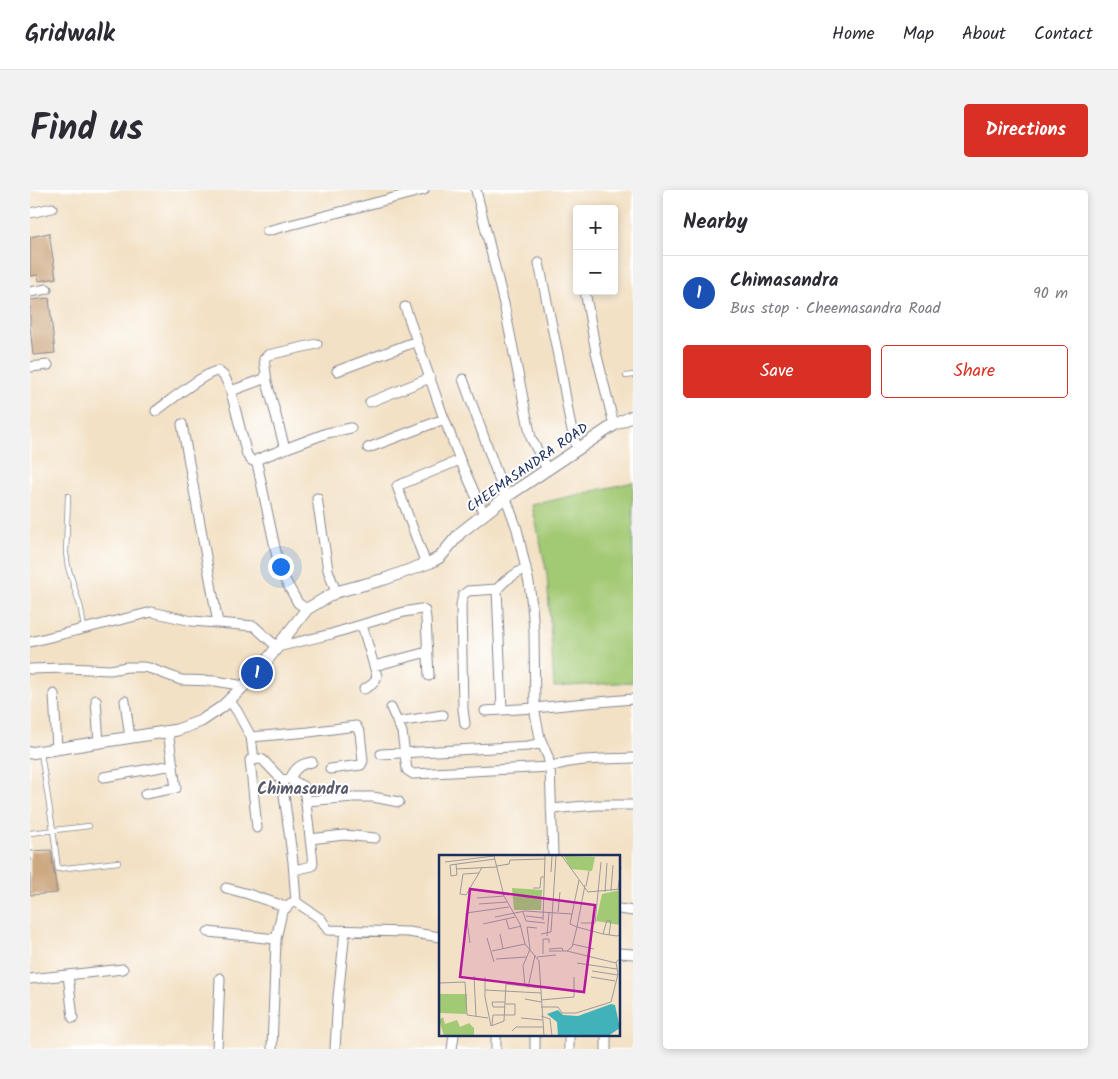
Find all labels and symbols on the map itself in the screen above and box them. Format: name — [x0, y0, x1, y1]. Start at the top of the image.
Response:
street label: CHEEMASANDRA ROAD — [462, 417, 593, 518]
your location — [268, 554, 294, 580]
pin: 1 — [241, 654, 273, 692]
district label: Chimasandra — [257, 777, 349, 802]
inset map — [439, 855, 620, 1036]

